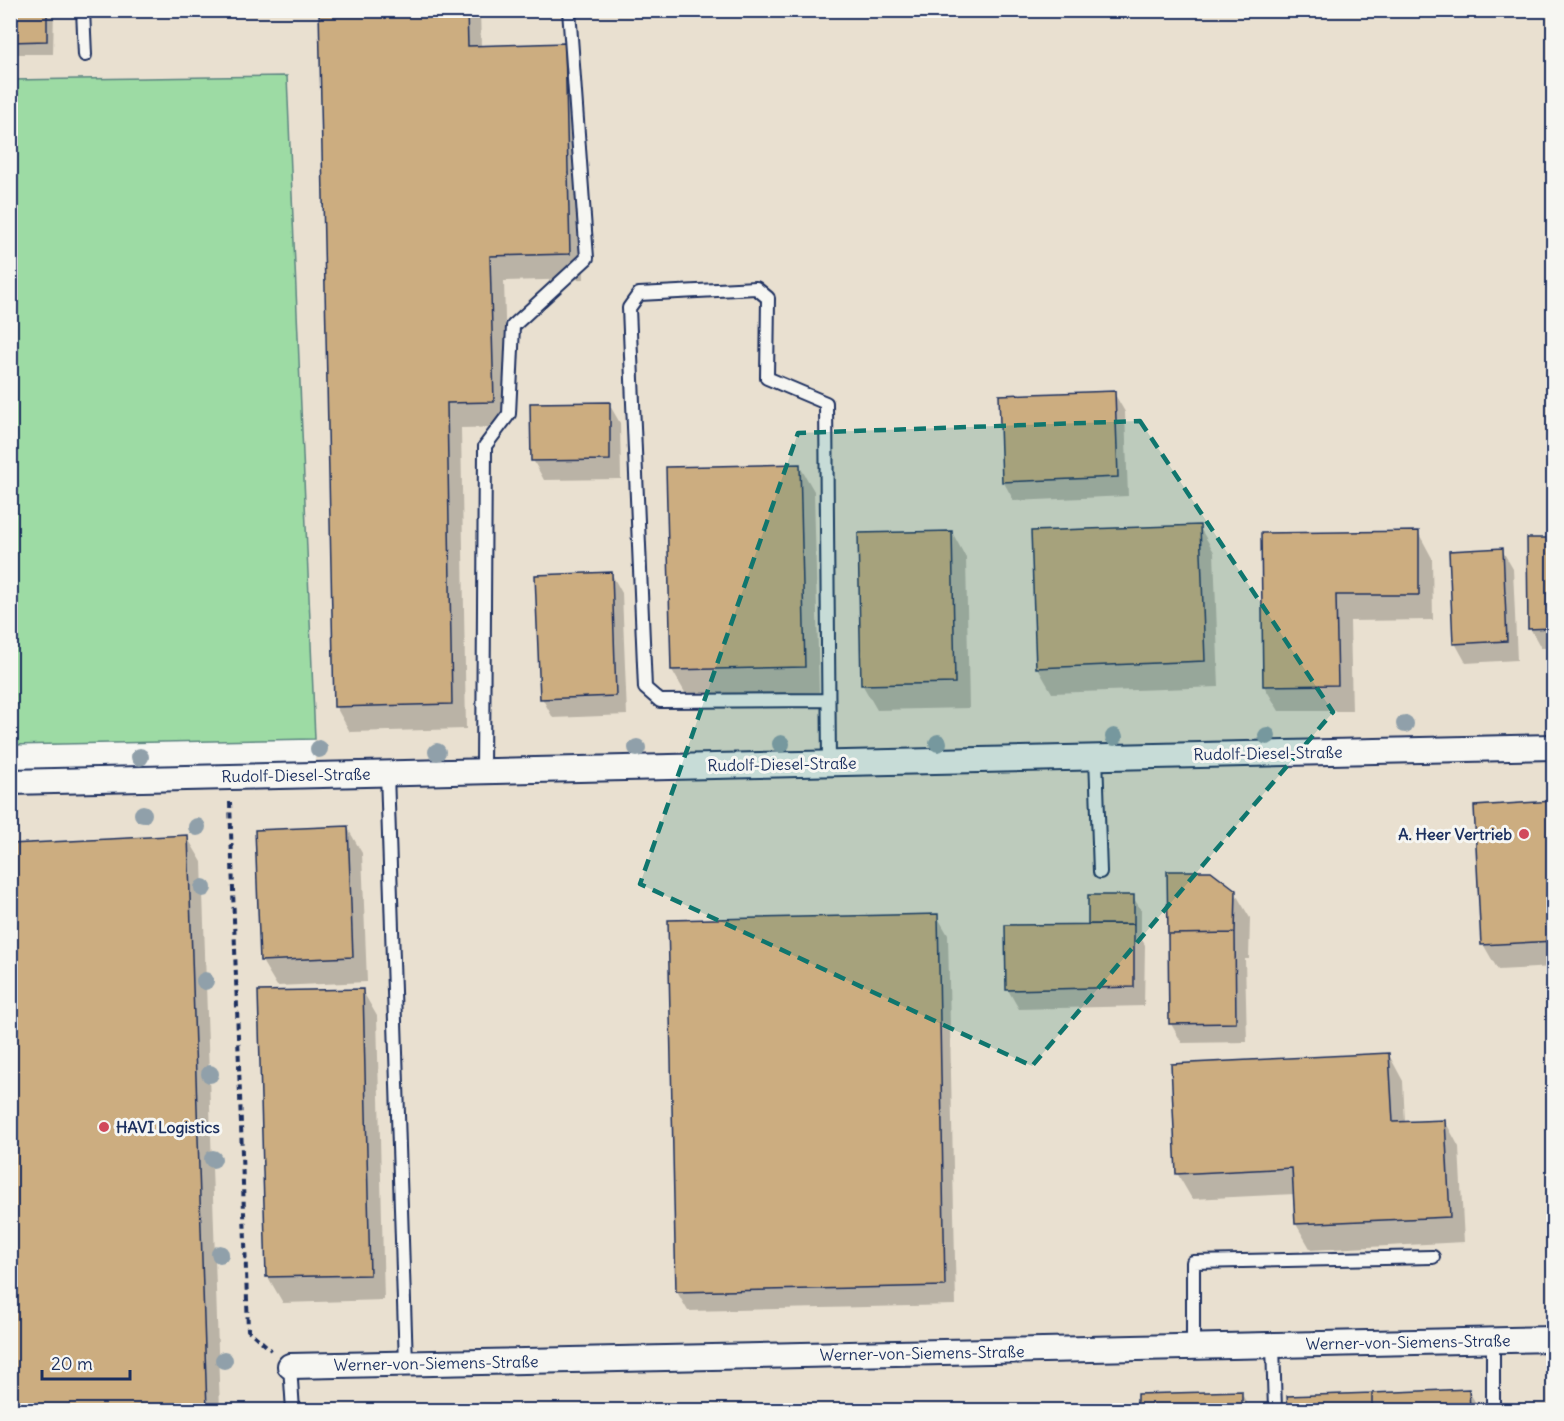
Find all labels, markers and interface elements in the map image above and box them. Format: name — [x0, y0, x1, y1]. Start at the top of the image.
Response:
street label: Rudolf-Diesel-Straße — [1193, 742, 1343, 764]
street label: Rudolf-Diesel-Straße — [707, 753, 857, 775]
street label: Rudolf-Diesel-Straße — [221, 764, 371, 786]
place label: A. Heer Vertrieb — [1398, 824, 1512, 844]
marker: A. Heer Vertrieb — [1517, 827, 1531, 841]
place label: HAVI Logistics — [116, 1117, 220, 1138]
marker: HAVI Logistics — [97, 1120, 111, 1134]
street label: Werner-von-Siemens-Straße — [1305, 1330, 1511, 1354]
street label: Werner-von-Siemens-Straße — [819, 1341, 1025, 1365]
scale bar — [42, 1343, 130, 1381]
street label: Werner-von-Siemens-Straße — [333, 1351, 539, 1375]
text: 20 m — [51, 1352, 93, 1375]

